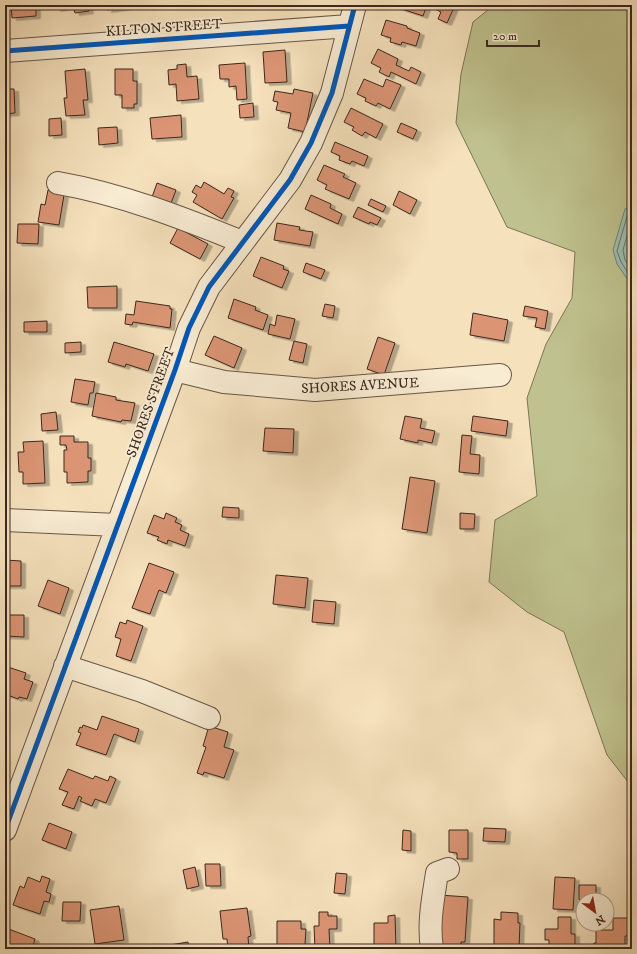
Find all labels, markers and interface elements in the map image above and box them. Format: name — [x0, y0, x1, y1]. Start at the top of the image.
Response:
street label: KILTON STREET — [105, 15, 224, 41]
scale bar — [487, 22, 539, 48]
text: 20 m — [493, 29, 517, 44]
street label: SHORES STREET — [123, 344, 179, 460]
street label: SHORES AVENUE — [301, 374, 419, 398]
north arrow — [575, 892, 615, 932]
text: N — [592, 911, 607, 928]

